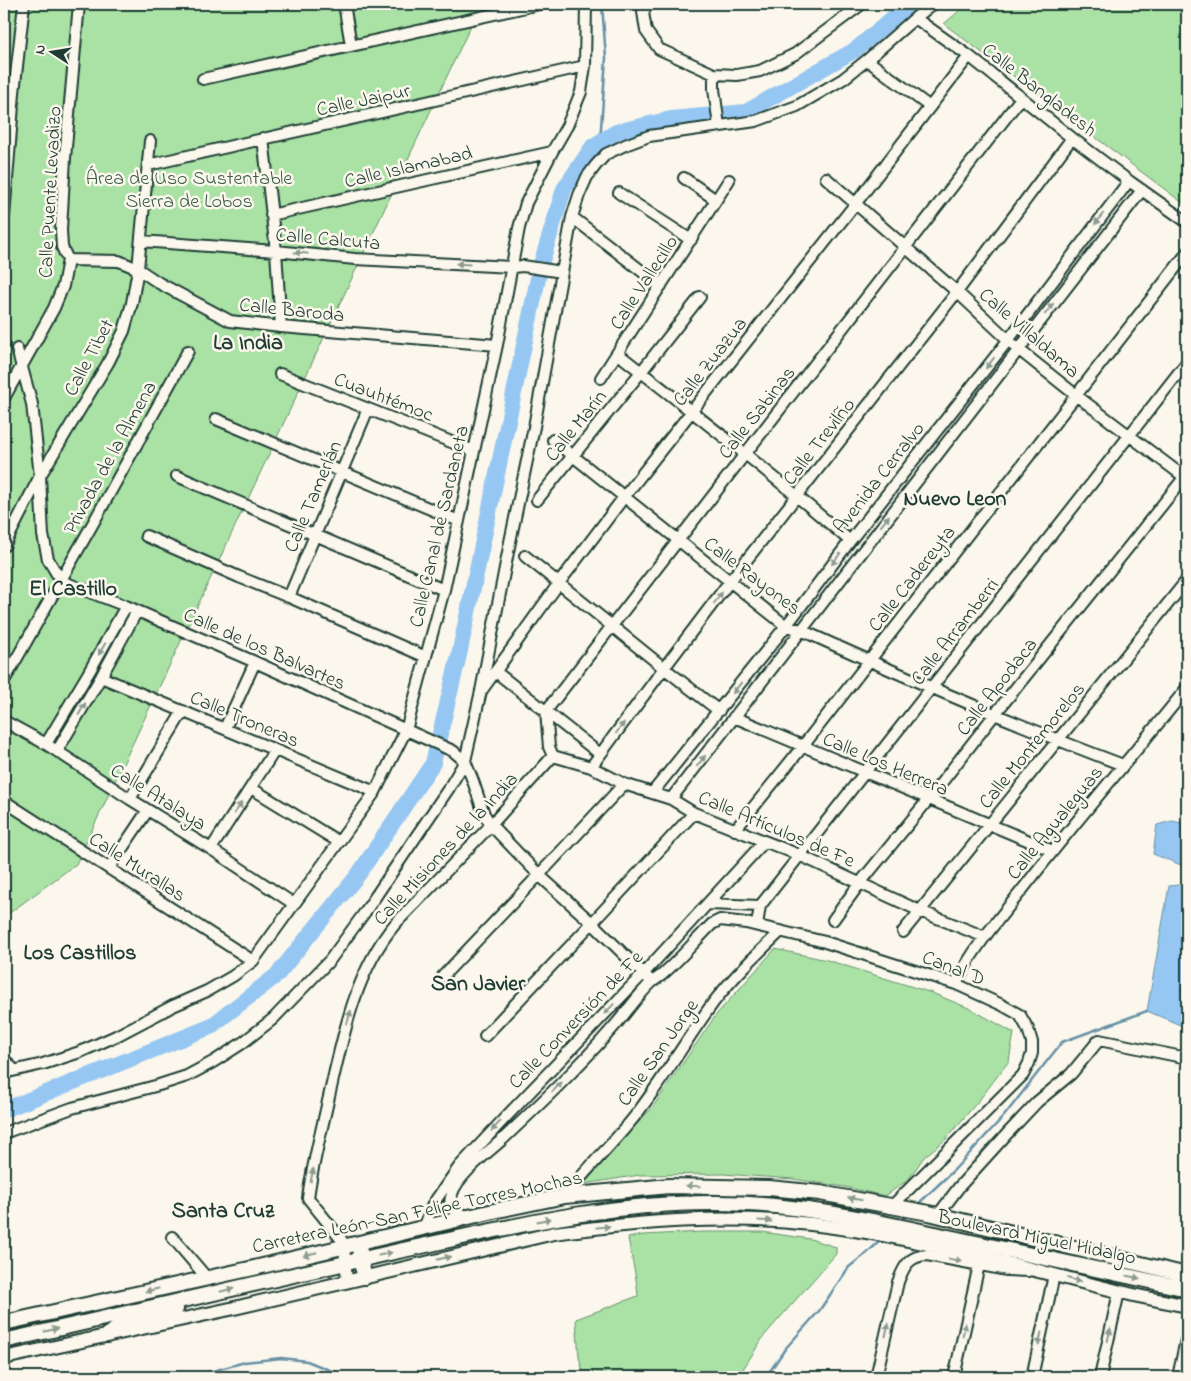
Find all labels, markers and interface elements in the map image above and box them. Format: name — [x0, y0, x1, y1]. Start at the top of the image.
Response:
north arrow — [28, 28, 78, 78]
street label: Calle Bangladesh — [974, 37, 1102, 146]
text: N — [29, 43, 52, 56]
street label: Calle Jaipur — [314, 77, 414, 126]
street label: Calle Puente Levadizo — [33, 105, 70, 279]
street label: Calle Islamabad — [342, 140, 475, 197]
park label: Área de Uso Sustentable Sierra de Lobos — [86, 165, 292, 217]
one-way arrow — [1094, 212, 1105, 225]
street label: Calle Calcuta — [274, 221, 382, 260]
street label: Calle Vallecillo — [604, 230, 687, 337]
one-way arrow — [293, 249, 309, 257]
one-way arrow — [455, 260, 471, 268]
street label: Calle Villaldama — [971, 282, 1085, 386]
street label: Calle Baroda — [238, 292, 346, 331]
one-way arrow — [1043, 303, 1054, 316]
street label: Calle Zuazua — [667, 312, 755, 413]
street label: Calle Tibet — [58, 314, 123, 402]
district label: La India — [213, 328, 283, 360]
one-way arrow — [985, 356, 996, 369]
street label: Calle Sabinas — [712, 361, 804, 466]
street label: Cuauhtémoc — [329, 366, 437, 431]
street label: Privada de la Almena — [57, 376, 165, 540]
street label: Calle Marín — [539, 384, 615, 469]
street label: Calle Trevilño — [777, 393, 863, 492]
street label: Avenida Cerralvo — [827, 417, 933, 541]
street label: Calle Canal de Sardaneta — [403, 423, 478, 631]
street label: Calle Tamerlán — [278, 437, 351, 557]
district label: Nuevo Leon — [904, 484, 1007, 516]
one-way arrow — [880, 515, 891, 528]
street label: Calle Cadereyta — [862, 520, 964, 639]
street label: Calle Rayones — [697, 531, 806, 623]
one-way arrow — [831, 552, 841, 566]
street label: Calle Arramberri — [905, 573, 1007, 692]
district label: El Castillo — [29, 574, 117, 606]
one-way arrow — [712, 592, 723, 605]
street label: Calle de los Balvartes — [178, 601, 350, 699]
street label: Calle Apodaca — [950, 632, 1046, 743]
one-way arrow — [98, 642, 106, 656]
street label: Calle Montemorelos — [973, 677, 1093, 816]
one-way arrow — [732, 681, 743, 694]
street label: Calle Troneras — [185, 684, 303, 756]
one-way arrow — [77, 702, 86, 715]
one-way arrow — [614, 722, 625, 735]
street label: Calle Los Herrera — [818, 726, 953, 805]
one-way arrow — [696, 754, 706, 768]
street label: Calle Atalaya — [104, 757, 211, 839]
street label: Calle Agualeguas — [1001, 760, 1112, 888]
street label: Calle Misiones de la India — [368, 766, 526, 933]
street label: Calle Artículos de Fe — [693, 784, 859, 876]
one-way arrow — [233, 801, 243, 815]
street label: Calle Murallas — [82, 826, 191, 910]
district label: Los Castillos — [24, 938, 136, 970]
street label: Canal D — [917, 944, 989, 995]
street label: Calle Conversión de Fe — [503, 945, 651, 1097]
district label: San Javier — [431, 969, 526, 1001]
street label: Calle San Jorge — [611, 994, 708, 1114]
one-way arrow — [603, 1003, 615, 1015]
one-way arrow — [345, 1009, 353, 1024]
one-way arrow — [551, 1081, 563, 1093]
one-way arrow — [490, 1120, 502, 1132]
street label: Carretera León-San Felipe Torres Mochas — [250, 1164, 585, 1263]
one-way arrow — [308, 1167, 316, 1183]
one-way arrow — [685, 1182, 701, 1190]
one-way arrow — [847, 1195, 863, 1203]
district label: Santa Cruz — [172, 1196, 275, 1228]
street label: Boulevard Miguel Hidalgo — [933, 1203, 1138, 1275]
one-way arrow — [537, 1216, 552, 1224]
one-way arrow — [758, 1217, 774, 1225]
one-way arrow — [595, 1223, 611, 1231]
one-way arrow — [303, 1250, 318, 1258]
one-way arrow — [378, 1250, 393, 1258]
one-way arrow — [436, 1254, 451, 1262]
one-way arrow — [947, 1256, 962, 1264]
one-way arrow — [1126, 1273, 1141, 1281]
one-way arrow — [1066, 1276, 1081, 1284]
one-way arrow — [144, 1286, 160, 1294]
one-way arrow — [219, 1286, 234, 1294]
one-way arrow — [883, 1322, 891, 1337]
one-way arrow — [960, 1322, 968, 1337]
one-way arrow — [44, 1326, 59, 1334]
one-way arrow — [1105, 1327, 1113, 1342]
one-way arrow — [1036, 1332, 1044, 1347]

